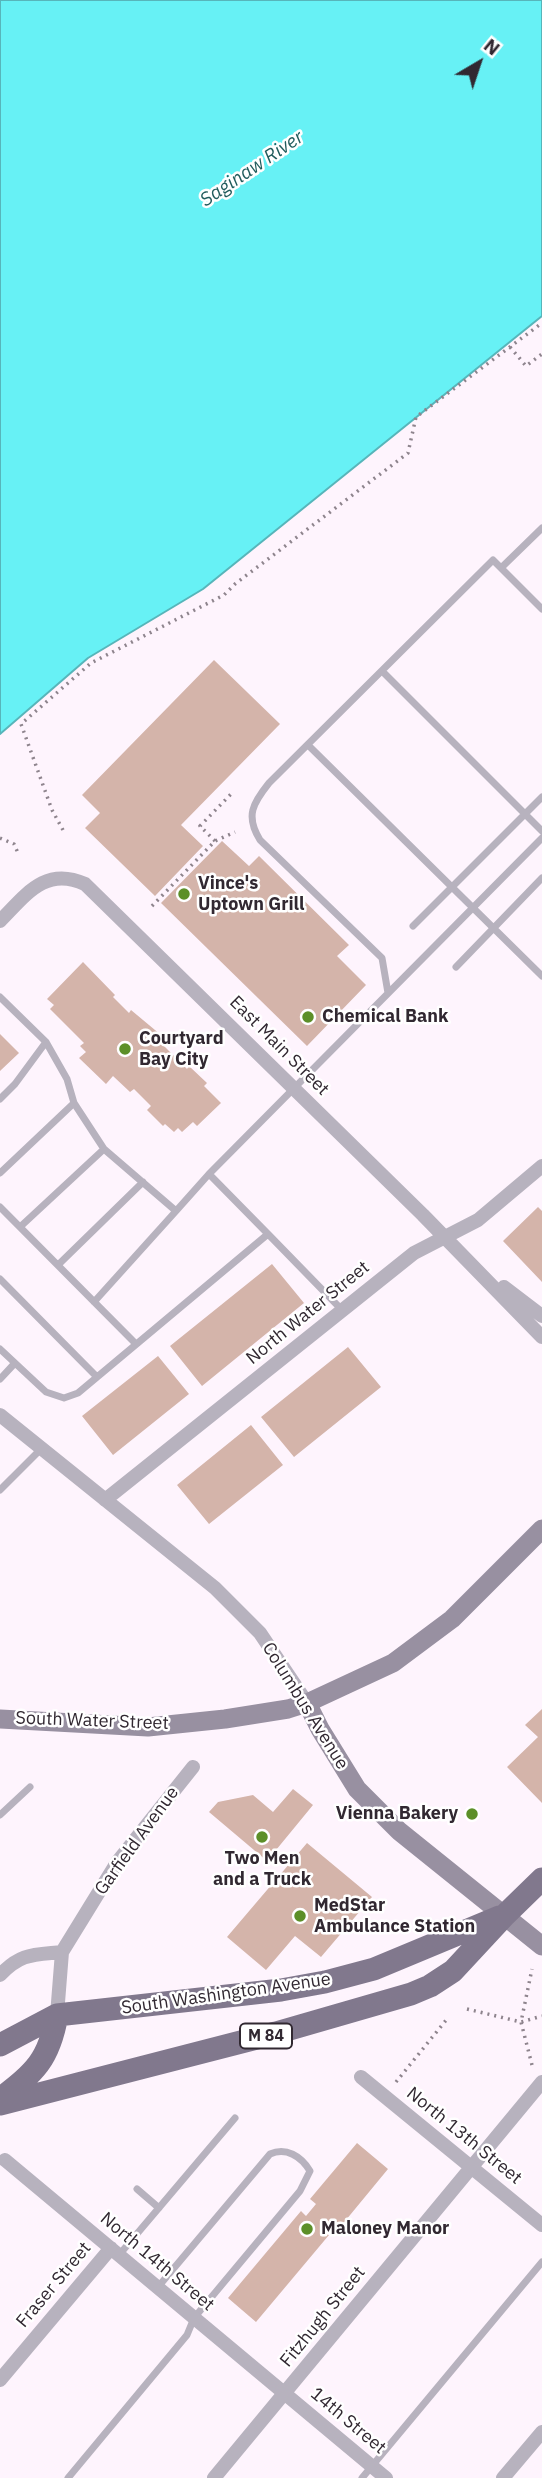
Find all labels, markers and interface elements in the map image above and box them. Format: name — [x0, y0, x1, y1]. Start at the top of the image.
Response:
north arrow — [444, 28, 514, 98]
text: N — [479, 33, 505, 60]
water label: Saginaw River — [196, 126, 308, 212]
place label: Vince's Uptown Grill — [198, 873, 304, 916]
marker: Vince's Uptown Grill — [176, 886, 192, 902]
street label: East Main Street — [225, 992, 333, 1100]
place label: Chemical Bank — [322, 1006, 448, 1028]
marker: Chemical Bank — [300, 1009, 316, 1025]
place label: Courtyard Bay City — [139, 1028, 224, 1070]
marker: Courtyard Bay City — [117, 1041, 133, 1057]
street label: North Water Street — [242, 1257, 374, 1369]
street label: Columbus Avenue — [257, 1638, 353, 1774]
street label: South Water Street — [15, 1708, 169, 1734]
street label: Garfield Avenue — [90, 1783, 184, 1899]
place label: Vienna Bakery — [336, 1803, 458, 1825]
marker: Vienna Bakery — [464, 1806, 480, 1822]
marker: Two Men and a Truck — [254, 1829, 270, 1845]
place label: Two Men and a Truck — [213, 1848, 311, 1890]
place label: MedStar Ambulance Station — [314, 1895, 475, 1938]
marker: MedStar Ambulance Station — [292, 1908, 308, 1924]
street label: South Washington Avenue — [120, 1969, 332, 2019]
road number: M 84 — [240, 2024, 292, 2048]
street label: North 13th Street — [402, 2083, 526, 2189]
street label: North 14th Street — [96, 2208, 218, 2316]
place label: Maloney Manor — [321, 2218, 449, 2240]
marker: Maloney Manor — [299, 2221, 315, 2237]
street label: Fraser Street — [12, 2238, 96, 2332]
street label: Fitzhugh Street — [276, 2262, 370, 2372]
street label: 14th Street — [306, 2383, 390, 2459]

